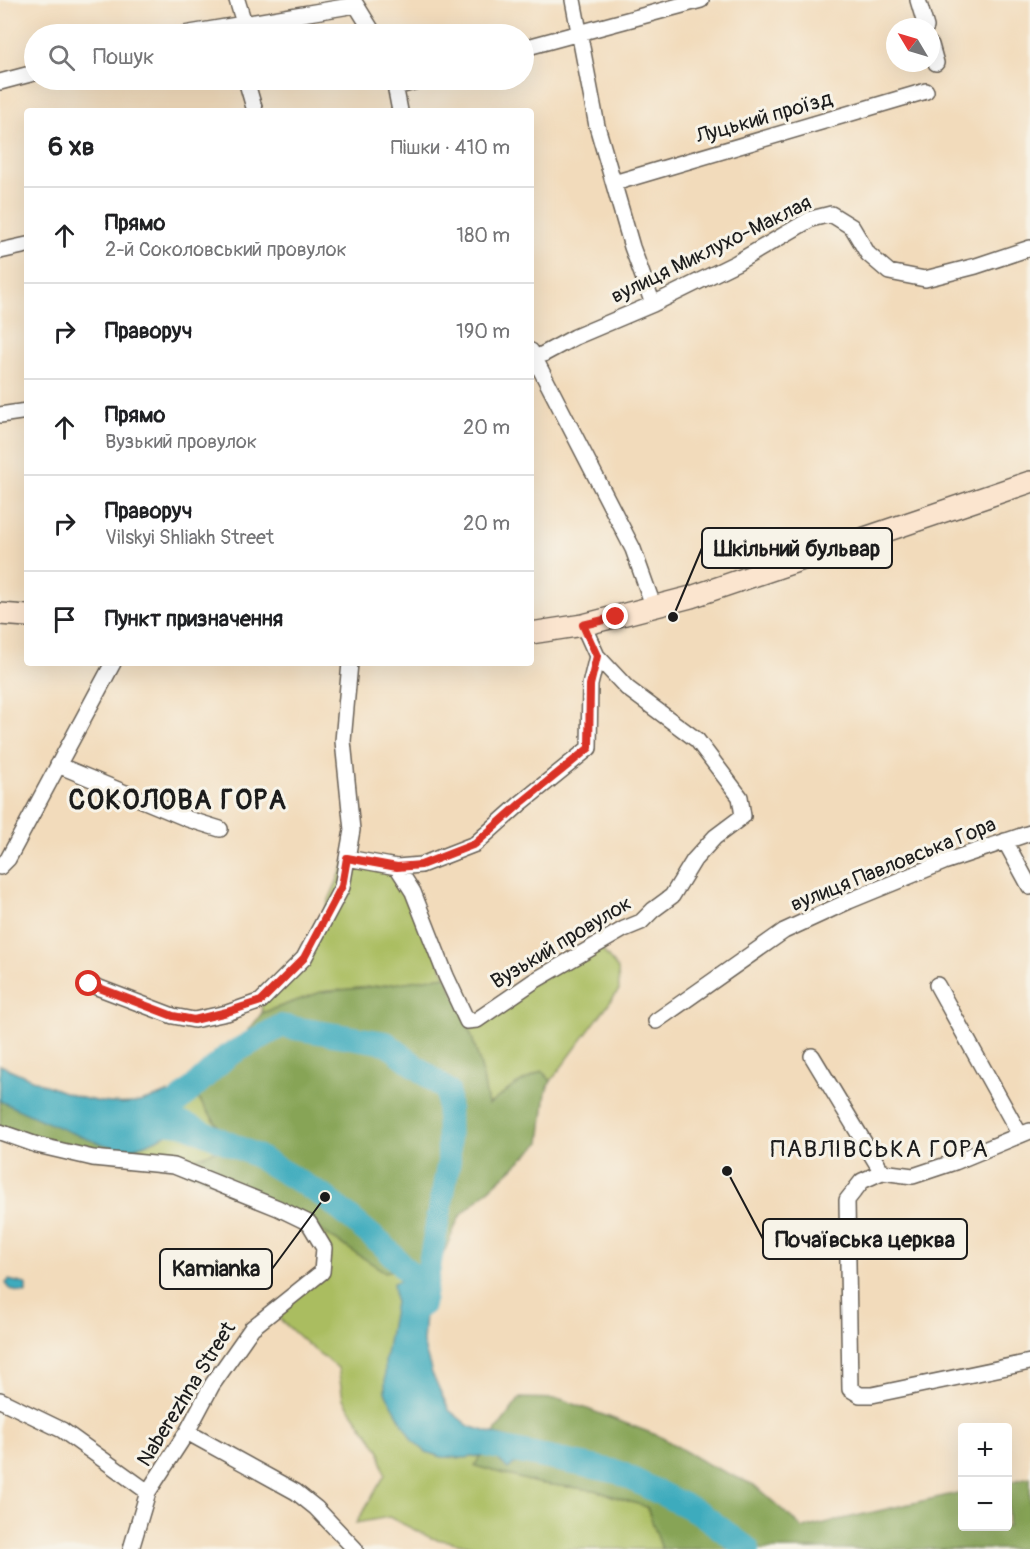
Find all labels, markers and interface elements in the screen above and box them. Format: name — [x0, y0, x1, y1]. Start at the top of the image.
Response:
north arrow — [886, 18, 940, 72]
search box — [24, 24, 534, 90]
icon: search — [45, 41, 78, 74]
text: Пошук — [93, 43, 154, 71]
street label: Луцький проїзд — [692, 85, 836, 150]
text: 6 хв — [48, 131, 95, 163]
text: Пішки · 410 m — [391, 135, 510, 160]
street label: вулиця Миклухо-Маклая — [607, 189, 816, 310]
text: Прямо — [105, 209, 165, 237]
icon: ahead — [48, 219, 81, 252]
text: 180 m — [456, 223, 510, 248]
text: 2-й Соколовський провулок — [105, 237, 347, 262]
icon: right — [48, 315, 81, 348]
text: Праворуч — [105, 317, 192, 345]
text: 190 m — [456, 319, 510, 344]
text: Прямо — [105, 401, 165, 429]
icon: ahead — [48, 411, 81, 444]
text: 20 m — [463, 415, 510, 440]
text: Вузький провулок — [105, 429, 257, 454]
text: Праворуч — [105, 497, 192, 525]
icon: right — [48, 507, 81, 540]
text: 20 m — [463, 511, 510, 536]
text: Vilskyi Shliakh Street — [105, 525, 274, 550]
callout: Шкільний бульвар — [702, 528, 892, 568]
text: Шкільний бульвар — [713, 535, 880, 563]
icon: arrive — [48, 603, 81, 636]
route end — [602, 603, 628, 629]
text: Пункт призначення — [105, 605, 283, 633]
district label: СОКОЛОВА ГОРА — [68, 784, 288, 817]
street label: вулиця Павловська Гора — [787, 811, 1000, 918]
street label: Вузький провулок — [486, 890, 637, 995]
route start — [75, 970, 101, 996]
district label: ПАВЛІВСЬКА ГОРА — [771, 1135, 989, 1164]
callout: Почаївська церква — [763, 1219, 967, 1259]
text: Почаївська церква — [775, 1226, 955, 1254]
callout: Kamianka — [160, 1249, 272, 1289]
text: Kamianka — [172, 1255, 260, 1283]
street label: Naberezhna Street — [131, 1316, 242, 1472]
map controls — [958, 1423, 1012, 1531]
button: + — [958, 1423, 1012, 1477]
button: − — [958, 1477, 1012, 1531]

